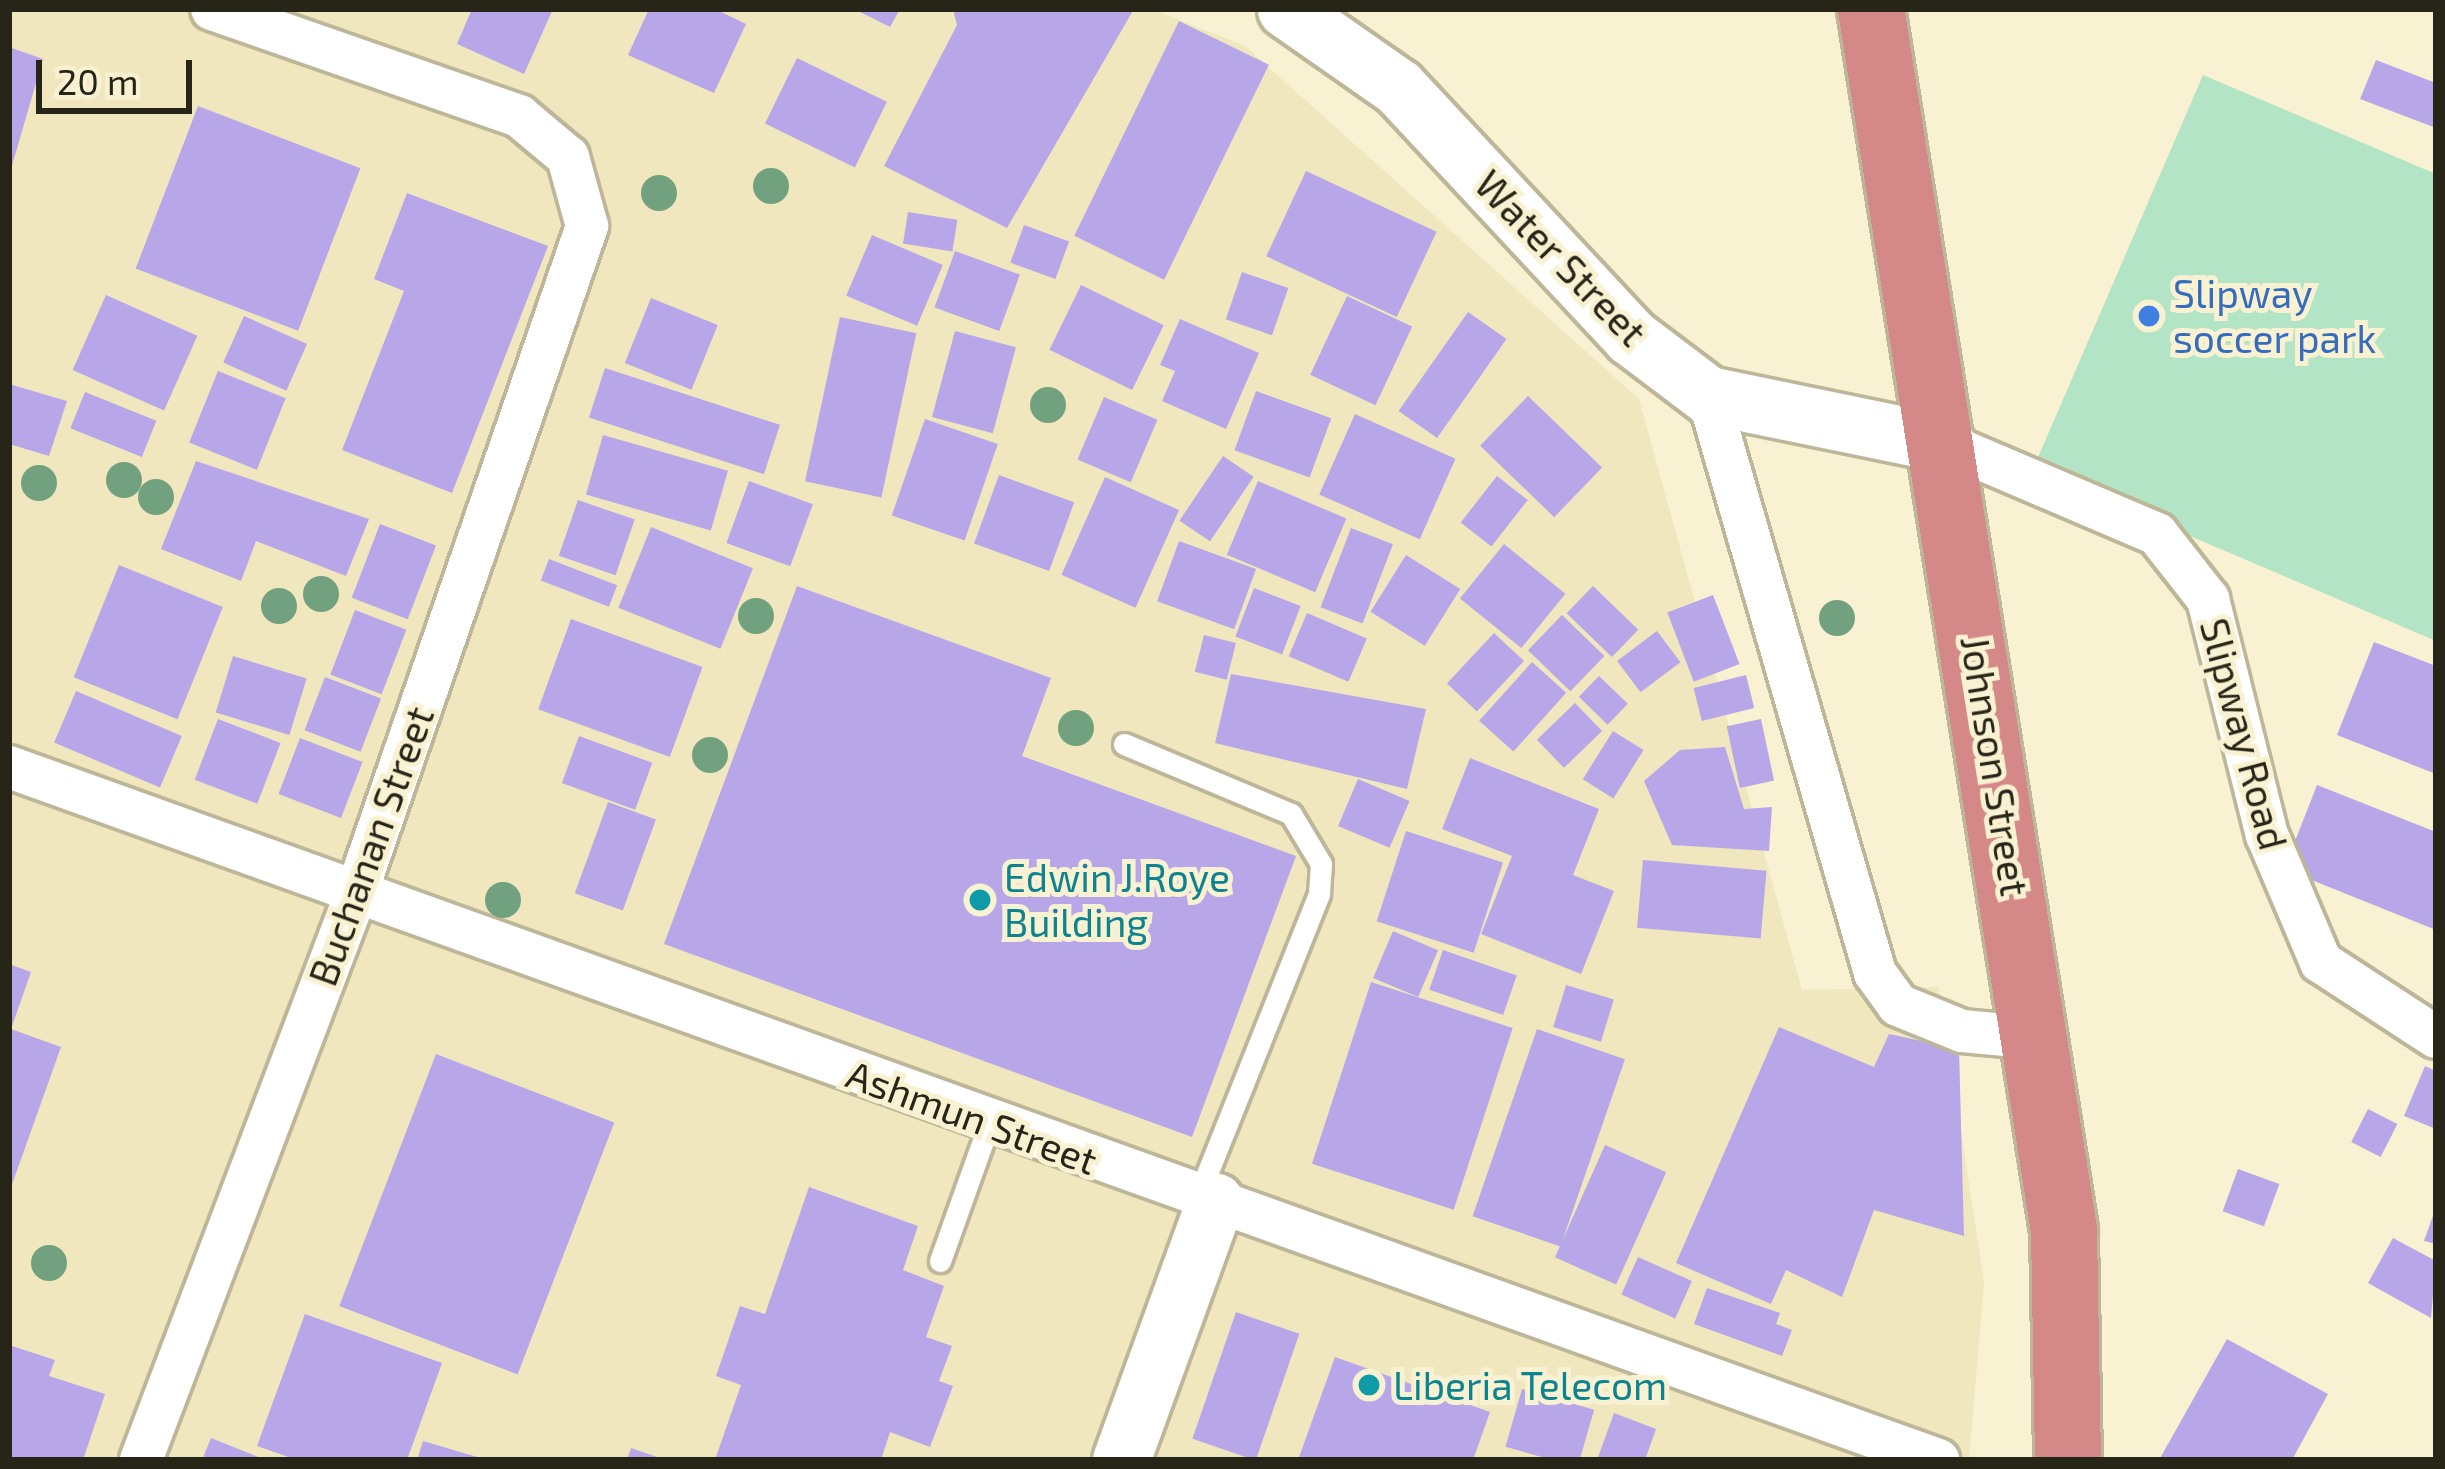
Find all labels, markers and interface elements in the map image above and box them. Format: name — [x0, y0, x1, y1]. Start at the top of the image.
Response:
scale bar — [42, 36, 198, 110]
text: 20 m — [57, 59, 139, 102]
street label: Water Street — [1466, 160, 1656, 356]
place label: Slipway soccer park — [2173, 271, 2377, 362]
marker: Slipway soccer park — [2136, 303, 2162, 329]
street label: Slipway Road — [2191, 613, 2297, 855]
street label: Johnson Street — [1951, 633, 2039, 899]
street label: Buchanan Street — [299, 700, 443, 992]
place label: Edwin J.Roye Building — [1004, 855, 1231, 946]
marker: Edwin J.Roye Building — [967, 887, 993, 913]
street label: Ashmun Street — [840, 1050, 1104, 1184]
place label: Liberia Telecom — [1393, 1362, 1668, 1408]
marker: Liberia Telecom — [1356, 1372, 1382, 1398]

